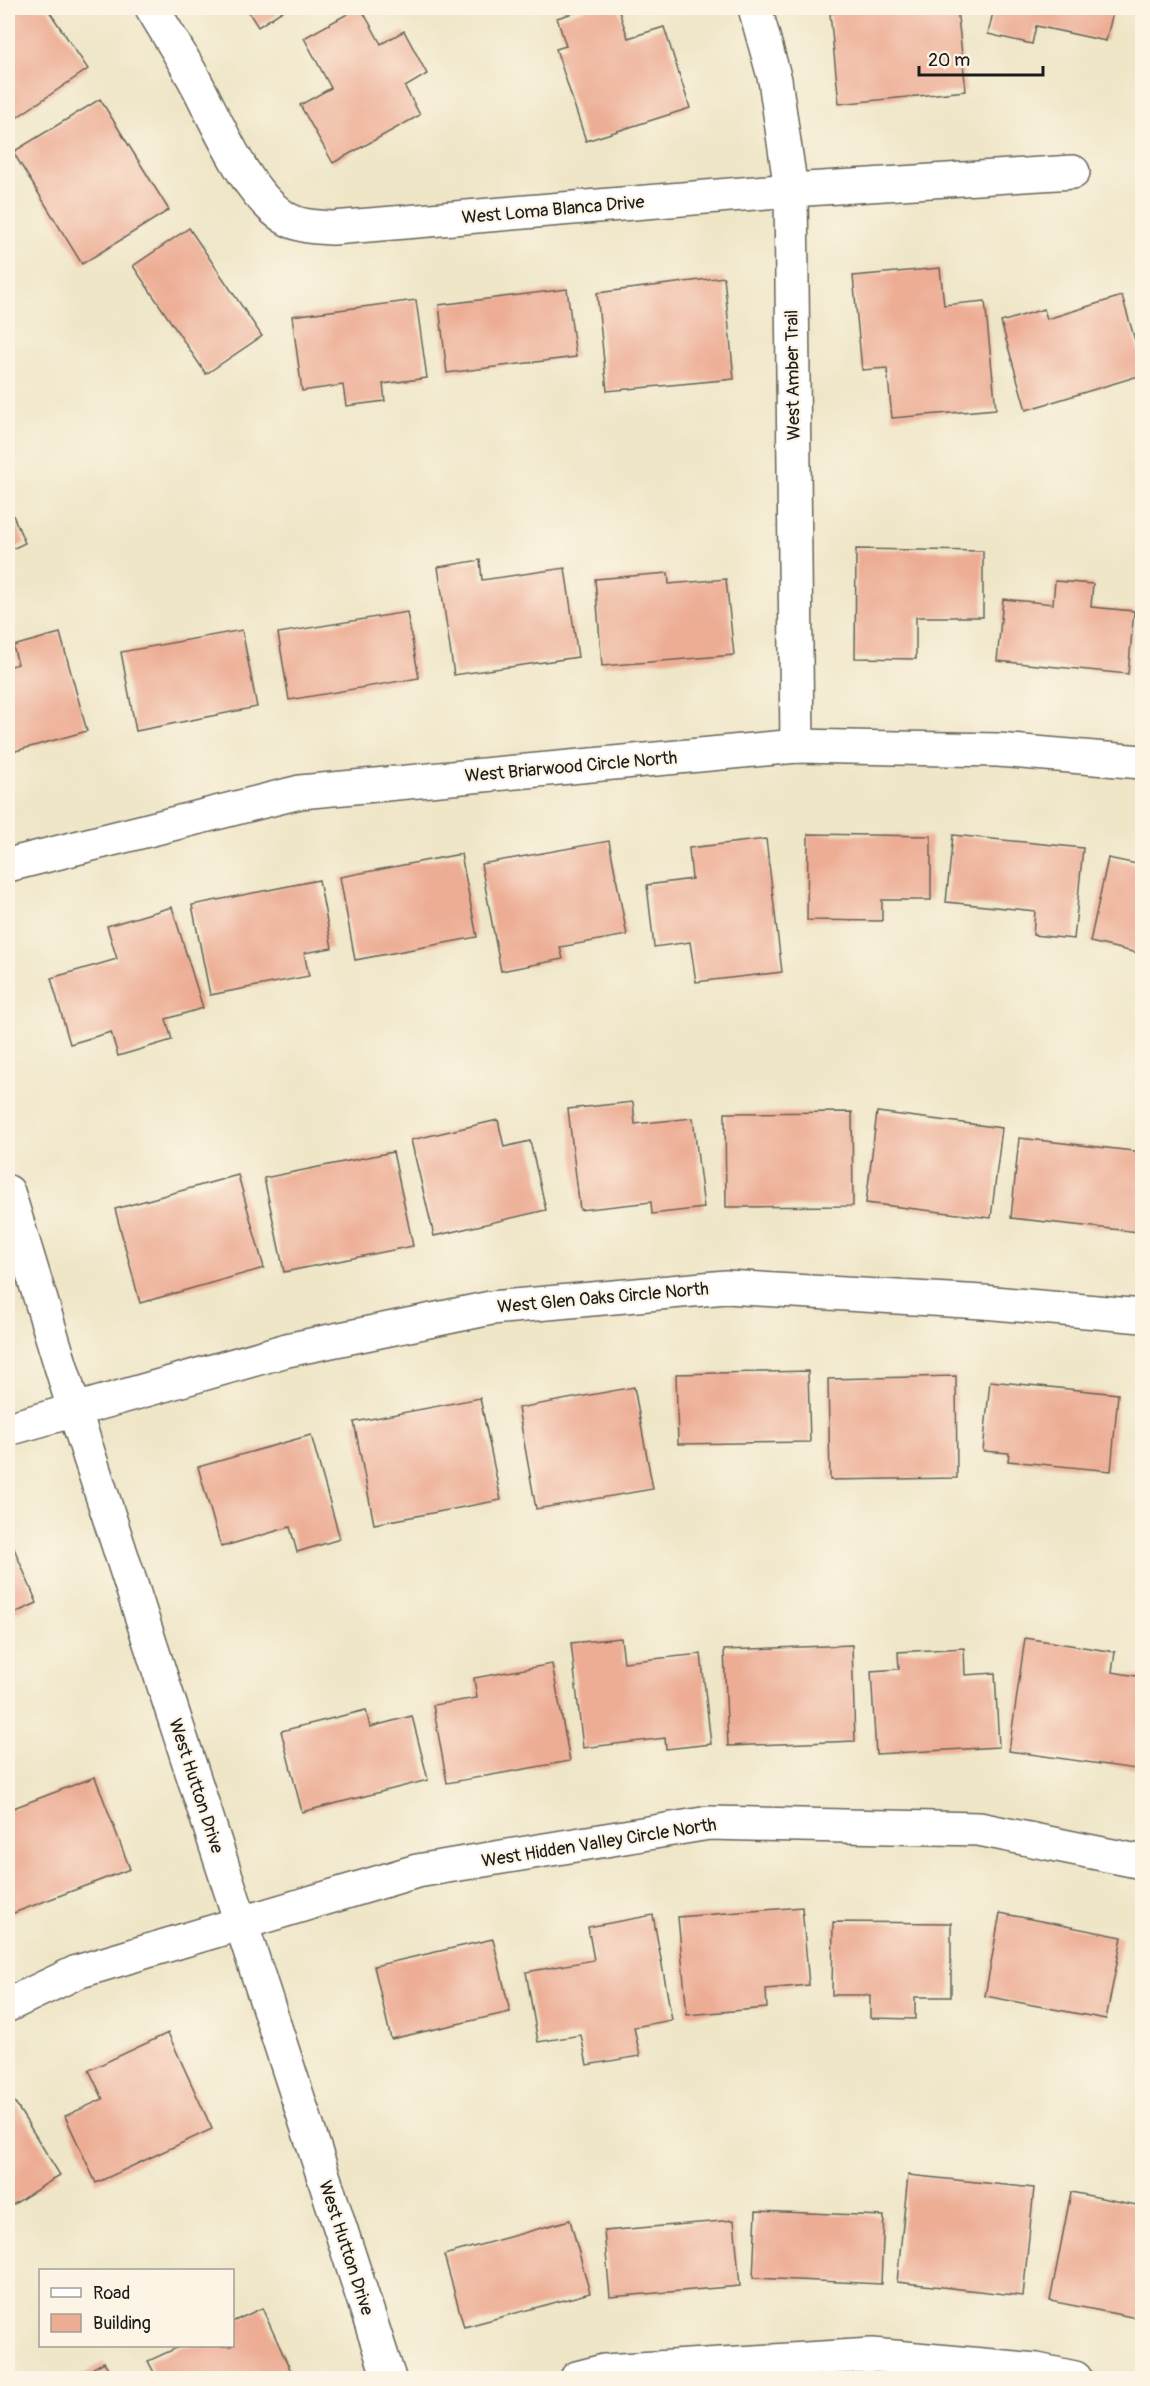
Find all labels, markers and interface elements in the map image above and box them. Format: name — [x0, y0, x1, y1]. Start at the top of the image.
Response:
scale bar — [919, 39, 1044, 77]
text: 20 m — [928, 49, 970, 72]
street label: West Loma Blanca Drive — [461, 191, 645, 229]
street label: West Amber Trail — [780, 310, 806, 440]
street label: West Briarwood Circle North — [464, 746, 678, 788]
street label: West Glen Oaks Circle North — [496, 1277, 710, 1319]
street label: West Hutton Drive — [163, 1716, 229, 1856]
street label: West Hidden Valley Circle North — [480, 1813, 718, 1873]
street label: West Hutton Drive — [313, 2178, 379, 2318]
legend — [39, 2269, 234, 2347]
text: Road — [93, 2282, 130, 2305]
text: Building — [93, 2312, 151, 2335]

